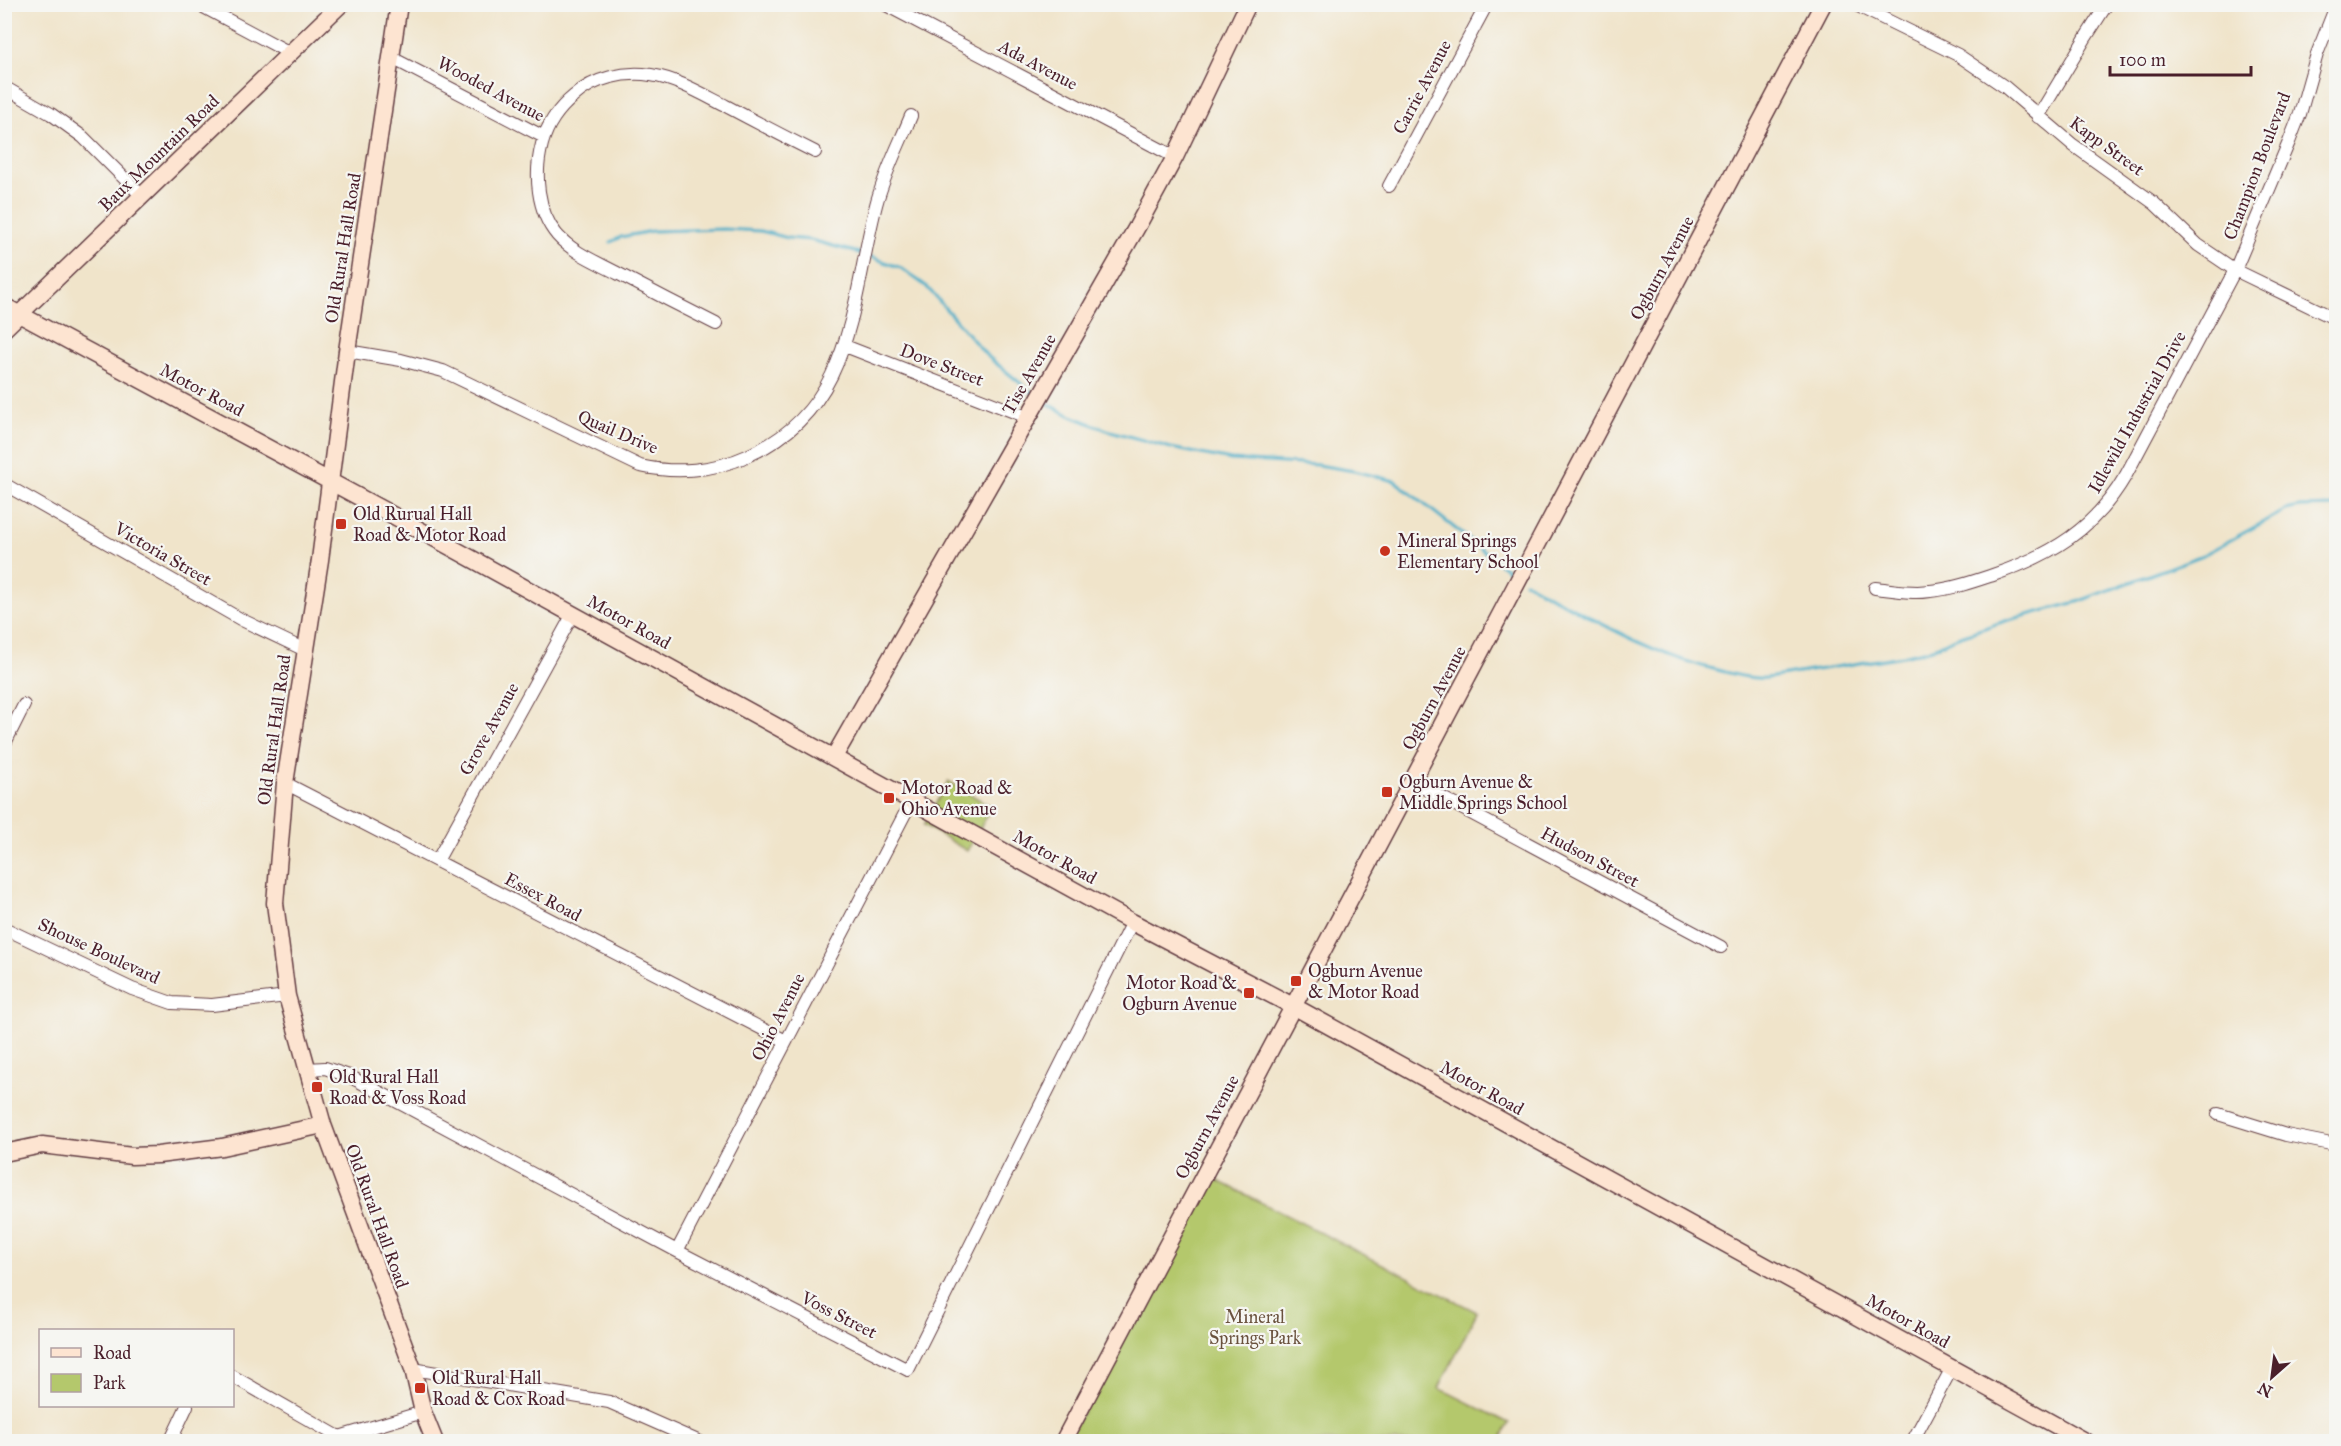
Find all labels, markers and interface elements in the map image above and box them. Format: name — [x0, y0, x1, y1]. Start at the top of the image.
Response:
street label: Ada Avenue — [994, 34, 1081, 95]
street label: Carrie Avenue — [1388, 36, 1456, 138]
scale bar — [2110, 39, 2251, 77]
text: 100 m — [2119, 49, 2166, 71]
street label: Wooded Avenue — [434, 52, 548, 126]
street label: Champion Boulevard — [2219, 89, 2295, 243]
street label: Baux Mountain Road — [94, 90, 224, 216]
street label: Kapp Street — [2065, 112, 2149, 181]
street label: Old Rural Hall Road — [320, 171, 366, 325]
street label: Ogburn Avenue — [1625, 212, 1700, 324]
street label: Idlewild Industrial Drive — [2083, 327, 2191, 497]
street label: Tise Avenue — [997, 330, 1061, 418]
street label: Dove Street — [897, 339, 987, 391]
street label: Motor Road — [156, 359, 248, 421]
street label: Quail Drive — [574, 405, 662, 459]
place label: Old Rurual Hall Road & Motor Road — [353, 503, 506, 546]
street label: Victoria Street — [110, 517, 216, 591]
marker: Old Rurual Hall Road & Motor Road — [334, 517, 348, 531]
place label: Mineral Springs Elementary School — [1397, 530, 1539, 573]
marker: Mineral Springs Elementary School — [1378, 544, 1392, 558]
street label: Motor Road — [583, 590, 675, 654]
street label: Ogburn Avenue — [1397, 642, 1472, 754]
street label: Old Rural Hall Road — [253, 653, 295, 807]
street label: Grove Avenue — [454, 679, 524, 779]
place label: Ogburn Avenue & Middle Springs School — [1399, 771, 1567, 815]
place label: Motor Road & Ohio Avenue — [901, 777, 1012, 820]
marker: Ogburn Avenue & Middle Springs School — [1380, 785, 1394, 799]
marker: Motor Road & Ohio Avenue — [882, 791, 896, 805]
street label: Hudson Street — [1537, 822, 1643, 892]
street label: Motor Road — [1009, 825, 1101, 889]
street label: Essex Road — [501, 868, 585, 926]
street label: Shouse Boulevard — [35, 913, 163, 989]
place label: Ogburn Avenue & Motor Road — [1308, 960, 1423, 1003]
street label: Ohio Avenue — [746, 969, 810, 1065]
place label: Motor Road & Ogburn Avenue — [1122, 972, 1237, 1016]
marker: Ogburn Avenue & Motor Road — [1289, 974, 1303, 988]
marker: Motor Road & Ogburn Avenue — [1242, 986, 1256, 1000]
street label: Motor Road — [1436, 1056, 1528, 1120]
place label: Old Rural Hall Road & Voss Road — [329, 1066, 466, 1109]
street label: Ogburn Avenue — [1170, 1071, 1245, 1183]
marker: Old Rural Hall Road & Voss Road — [310, 1080, 324, 1094]
street label: Old Rural Hall Road — [341, 1141, 413, 1291]
street label: Voss Street — [796, 1286, 881, 1344]
street label: Motor Road — [1862, 1289, 1954, 1353]
park label: Mineral Springs Park — [1209, 1306, 1302, 1350]
legend — [39, 1329, 234, 1407]
text: Road — [93, 1342, 131, 1364]
north arrow — [2242, 1347, 2302, 1407]
place label: Old Rural Hall Road & Cox Road — [432, 1367, 565, 1410]
text: Park — [93, 1372, 126, 1394]
text: N — [2254, 1378, 2276, 1401]
marker: Old Rural Hall Road & Cox Road — [413, 1381, 427, 1395]

